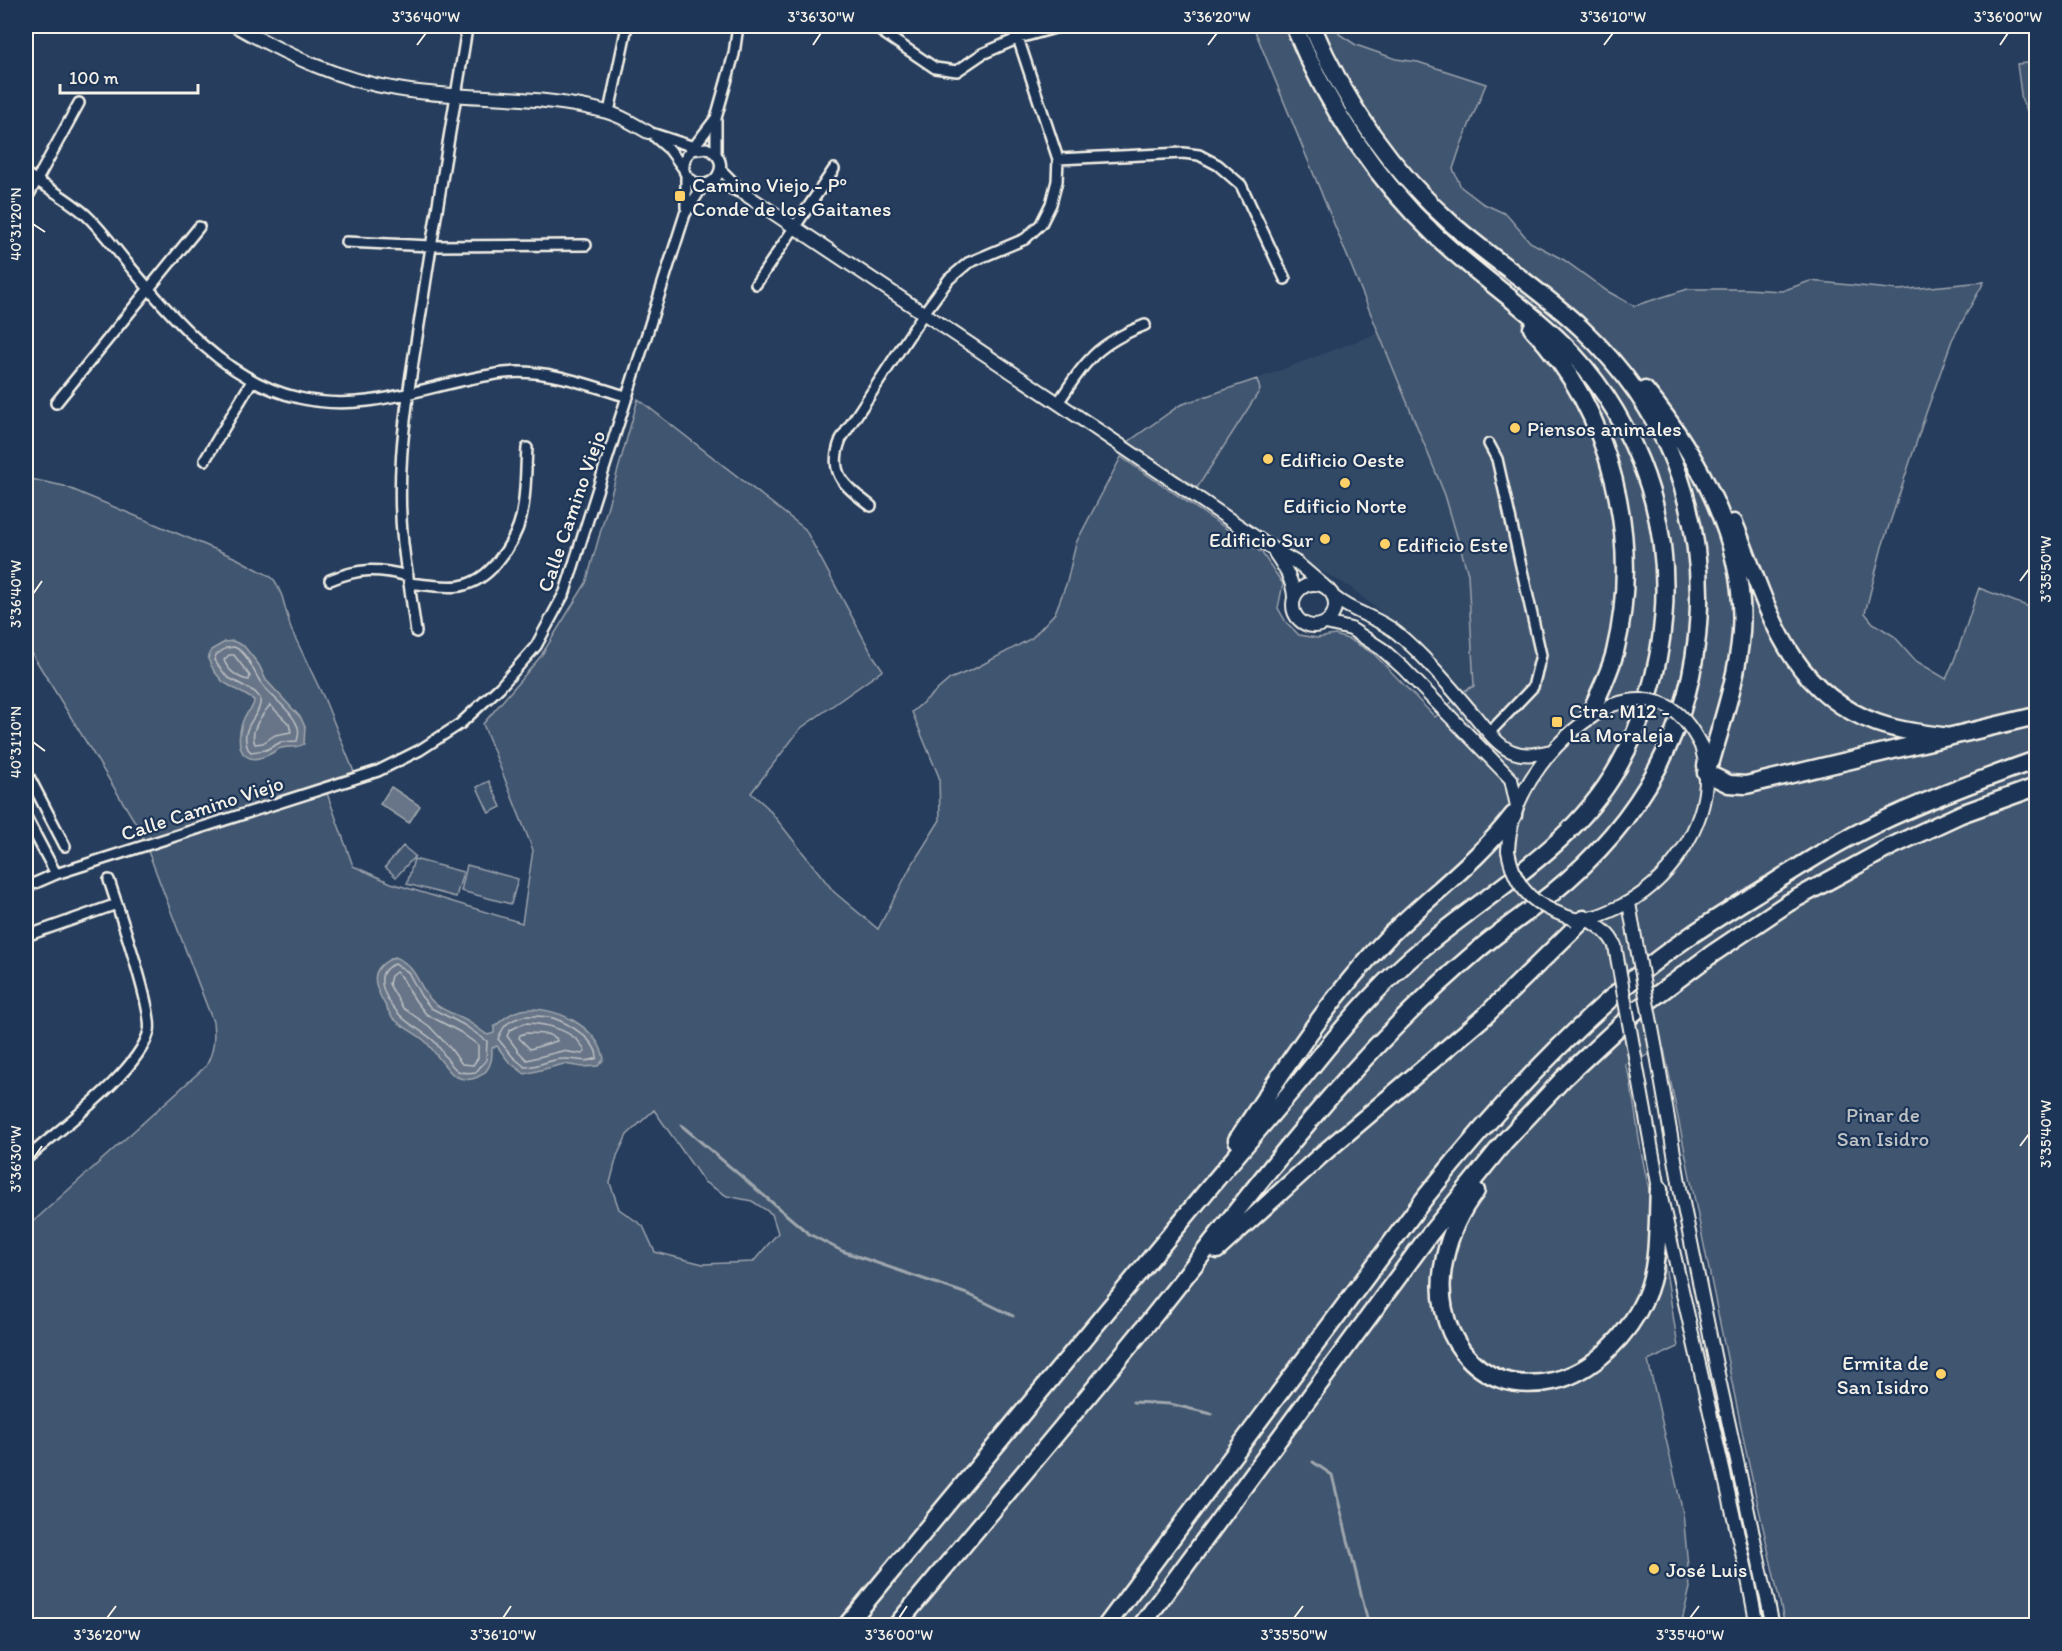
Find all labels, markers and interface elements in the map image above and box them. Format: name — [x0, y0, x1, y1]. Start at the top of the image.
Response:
text: 3°36'40"W — [392, 8, 460, 26]
text: 3°36'30"W — [787, 8, 855, 26]
text: 3°36'20"W — [1184, 8, 1251, 26]
text: 3°36'10"W — [1580, 8, 1646, 26]
text: 3°36'00"W — [1974, 8, 2042, 26]
scale bar — [60, 57, 198, 95]
text: 100 m — [69, 67, 119, 89]
place label: Camino Viejo - Pº Conde de los Gaitanes — [692, 172, 891, 221]
text: 40°31'20"N — [7, 187, 25, 261]
marker: Camino Viejo - Pº Conde de los Gaitanes — [673, 189, 687, 203]
place label: Piensos animales — [1527, 416, 1682, 441]
marker: Piensos animales — [1508, 421, 1522, 435]
street label: Calle Camino Viejo — [532, 427, 610, 595]
place label: Edificio Oeste — [1280, 447, 1405, 472]
marker: Edificio Oeste — [1261, 452, 1275, 466]
marker: Edificio Norte — [1338, 476, 1352, 490]
place label: Edificio Norte — [1283, 493, 1407, 518]
place label: Edificio Sur — [1209, 527, 1314, 552]
marker: Edificio Sur — [1318, 532, 1332, 546]
place label: Edificio Este — [1397, 532, 1508, 557]
text: 3°35'50"W — [2037, 535, 2055, 602]
marker: Edificio Este — [1378, 537, 1392, 551]
text: 3°36'40"W — [7, 560, 25, 628]
place label: Ctra. M12 - La Moraleja — [1569, 698, 1674, 747]
text: 40°31'10"N — [7, 706, 25, 778]
marker: Ctra. M12 - La Moraleja — [1550, 715, 1564, 729]
street label: Calle Camino Viejo — [118, 770, 286, 846]
text: 3°35'40"W — [2037, 1100, 2055, 1168]
park label: Pinar de San Isidro — [1837, 1102, 1929, 1151]
text: 3°36'30"W — [7, 1125, 25, 1193]
place label: Ermita de San Isidro — [1837, 1350, 1929, 1399]
marker: Ermita de San Isidro — [1934, 1367, 1948, 1381]
place label: José Luis — [1666, 1557, 1747, 1582]
marker: José Luis — [1647, 1562, 1661, 1576]
text: 3°36'20"W — [74, 1626, 141, 1644]
text: 3°36'10"W — [470, 1626, 536, 1644]
text: 3°36'00"W — [865, 1626, 933, 1644]
text: 3°35'50"W — [1261, 1626, 1328, 1644]
text: 3°35'40"W — [1656, 1626, 1724, 1644]

